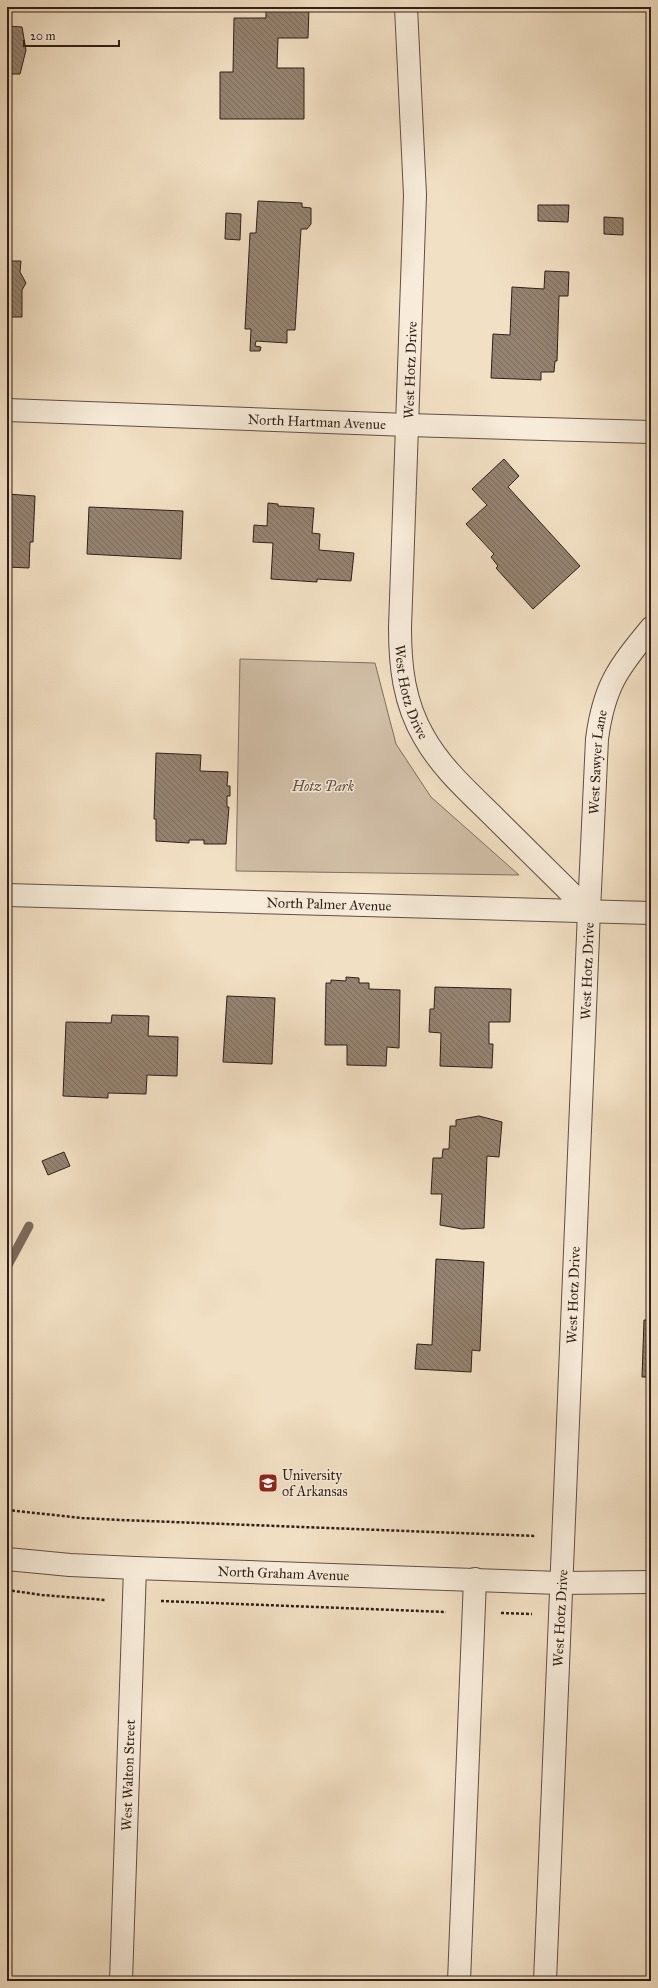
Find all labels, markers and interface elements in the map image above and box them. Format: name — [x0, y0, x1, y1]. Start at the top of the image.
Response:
scale bar — [24, 22, 119, 48]
text: 20 m — [30, 29, 56, 43]
street label: West Hotz Drive — [400, 321, 421, 419]
street label: North Hartman Avenue — [247, 411, 386, 433]
street label: West Hotz Drive — [391, 644, 432, 743]
street label: West Sawyer Lane — [585, 708, 611, 815]
park label: Hotz Park — [291, 778, 355, 795]
street label: North Palmer Avenue — [266, 894, 392, 915]
street label: West Hotz Drive — [577, 922, 598, 1020]
street label: West Hotz Drive — [563, 1246, 584, 1344]
place label: University of Arkansas — [282, 1467, 348, 1500]
school or university icon: University of Arkansas — [257, 1472, 279, 1494]
street label: North Graham Avenue — [217, 1563, 350, 1585]
street label: West Hotz Drive — [549, 1569, 572, 1667]
street label: West Walton Street — [118, 1719, 139, 1831]

